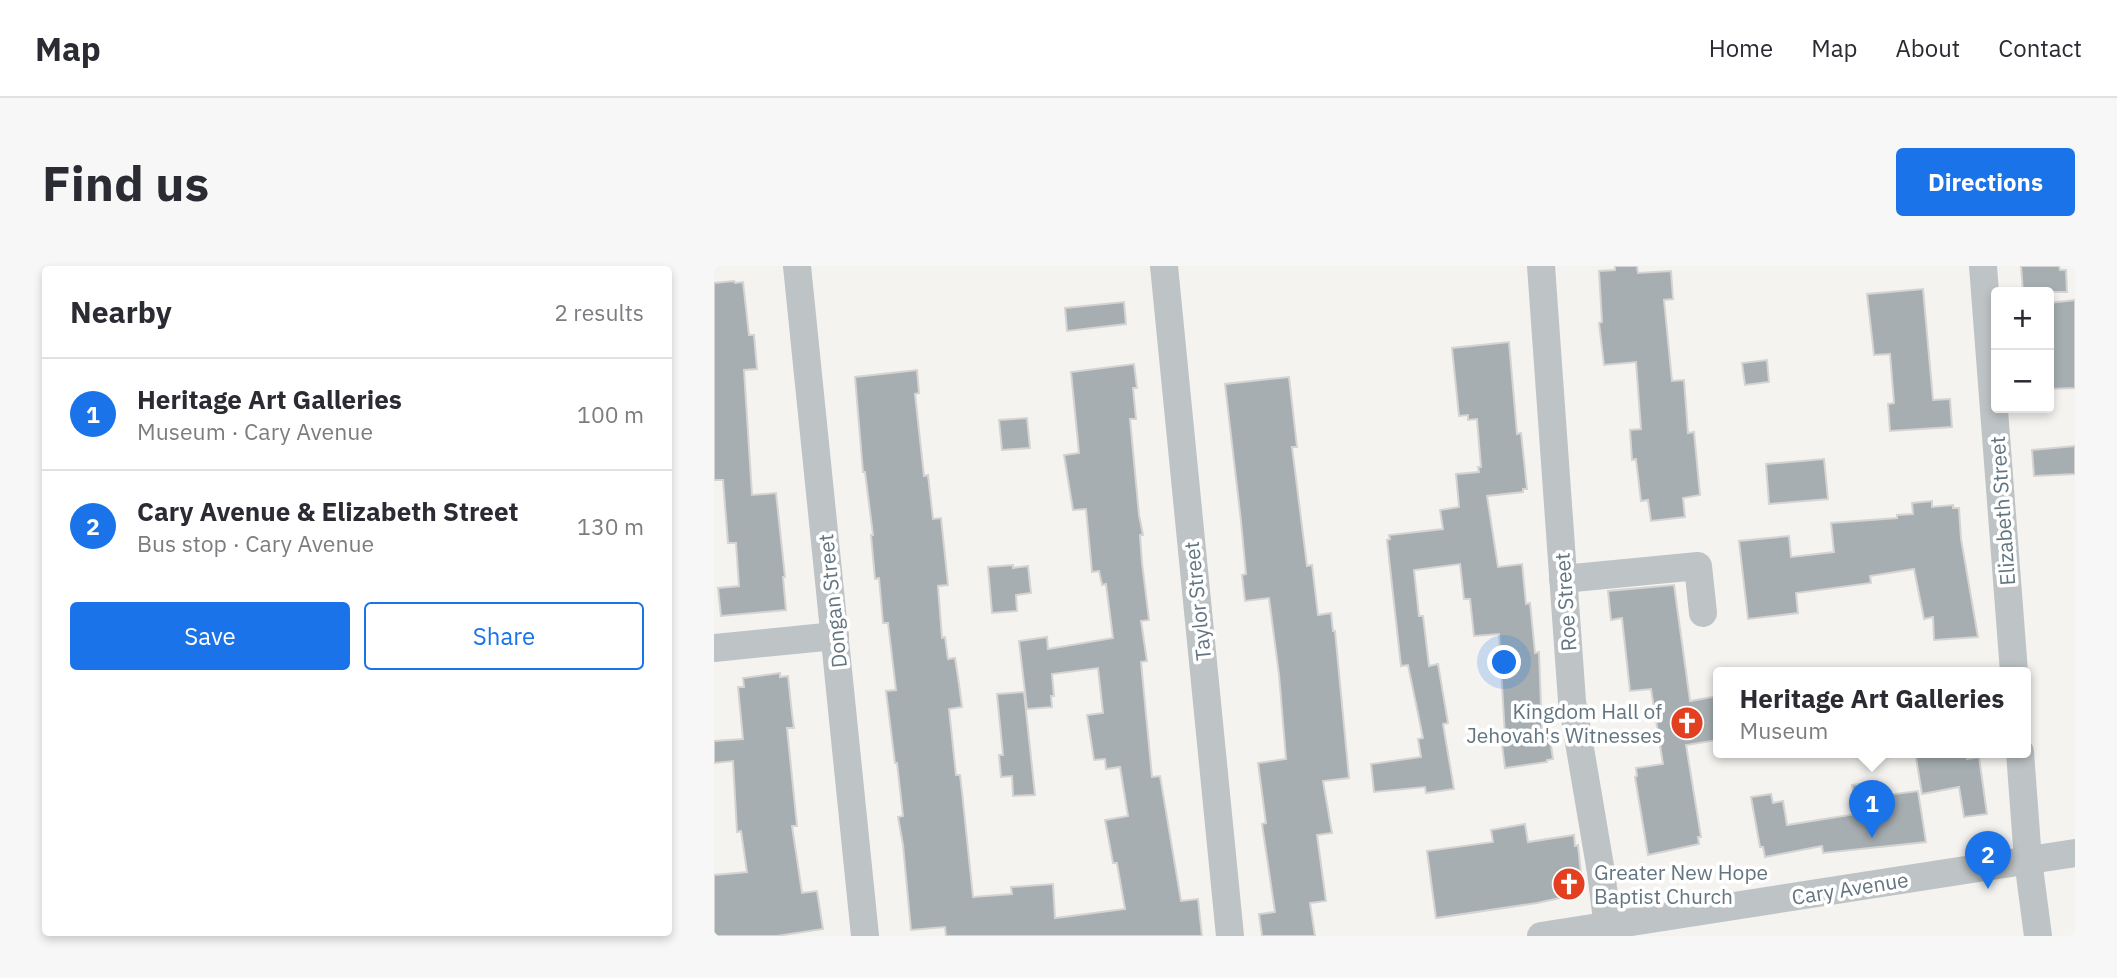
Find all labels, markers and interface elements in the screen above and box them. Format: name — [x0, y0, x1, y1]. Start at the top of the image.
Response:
text: Map — [35, 27, 101, 70]
text: Home — [1709, 32, 1773, 64]
text: Map — [1811, 32, 1857, 64]
text: About — [1895, 32, 1960, 64]
text: Contact — [1998, 32, 2082, 64]
button: Directions — [1896, 148, 2075, 216]
text: Find us — [42, 151, 209, 214]
map controls — [1991, 287, 2054, 413]
button: + — [1991, 287, 2054, 350]
text: Nearby — [70, 292, 172, 331]
text: 2 results — [554, 297, 644, 327]
button: − — [1991, 350, 2054, 413]
text: Heritage Art Galleries — [137, 382, 402, 416]
text: 1 — [86, 399, 100, 429]
text: 100 m — [577, 399, 644, 429]
text: Museum · Cary Avenue — [137, 416, 373, 446]
street label: Elizabeth Street — [1983, 435, 2021, 587]
text: Cary Avenue & Elizabeth Street — [137, 494, 518, 528]
text: 2 — [86, 511, 100, 541]
text: 130 m — [577, 511, 644, 541]
text: Bus stop · Cary Avenue — [137, 528, 374, 558]
street label: Dongan Street — [811, 533, 853, 669]
street label: Taylor Street — [1177, 540, 1217, 662]
street label: Roe Street — [1548, 552, 1582, 652]
button: Save — [70, 602, 350, 670]
button: Share — [364, 602, 644, 670]
your location — [1487, 645, 1521, 679]
popup — [1713, 667, 2031, 758]
text: Heritage Art Galleries — [1740, 681, 2004, 715]
place label: Kingdom Hall of Jehovah's Witnesses — [1466, 697, 1662, 749]
church icon: Kingdom Hall of Jehovah's Witnesses — [1668, 704, 1706, 742]
text: Museum — [1740, 715, 1828, 745]
pin: 1 — [1849, 780, 1895, 838]
pin: 2 — [1965, 831, 2011, 889]
place label: Greater New Hope Baptist Church — [1594, 858, 1768, 910]
church icon: Greater New Hope Baptist Church — [1550, 865, 1588, 903]
street label: Cary Avenue — [1790, 865, 1910, 911]

